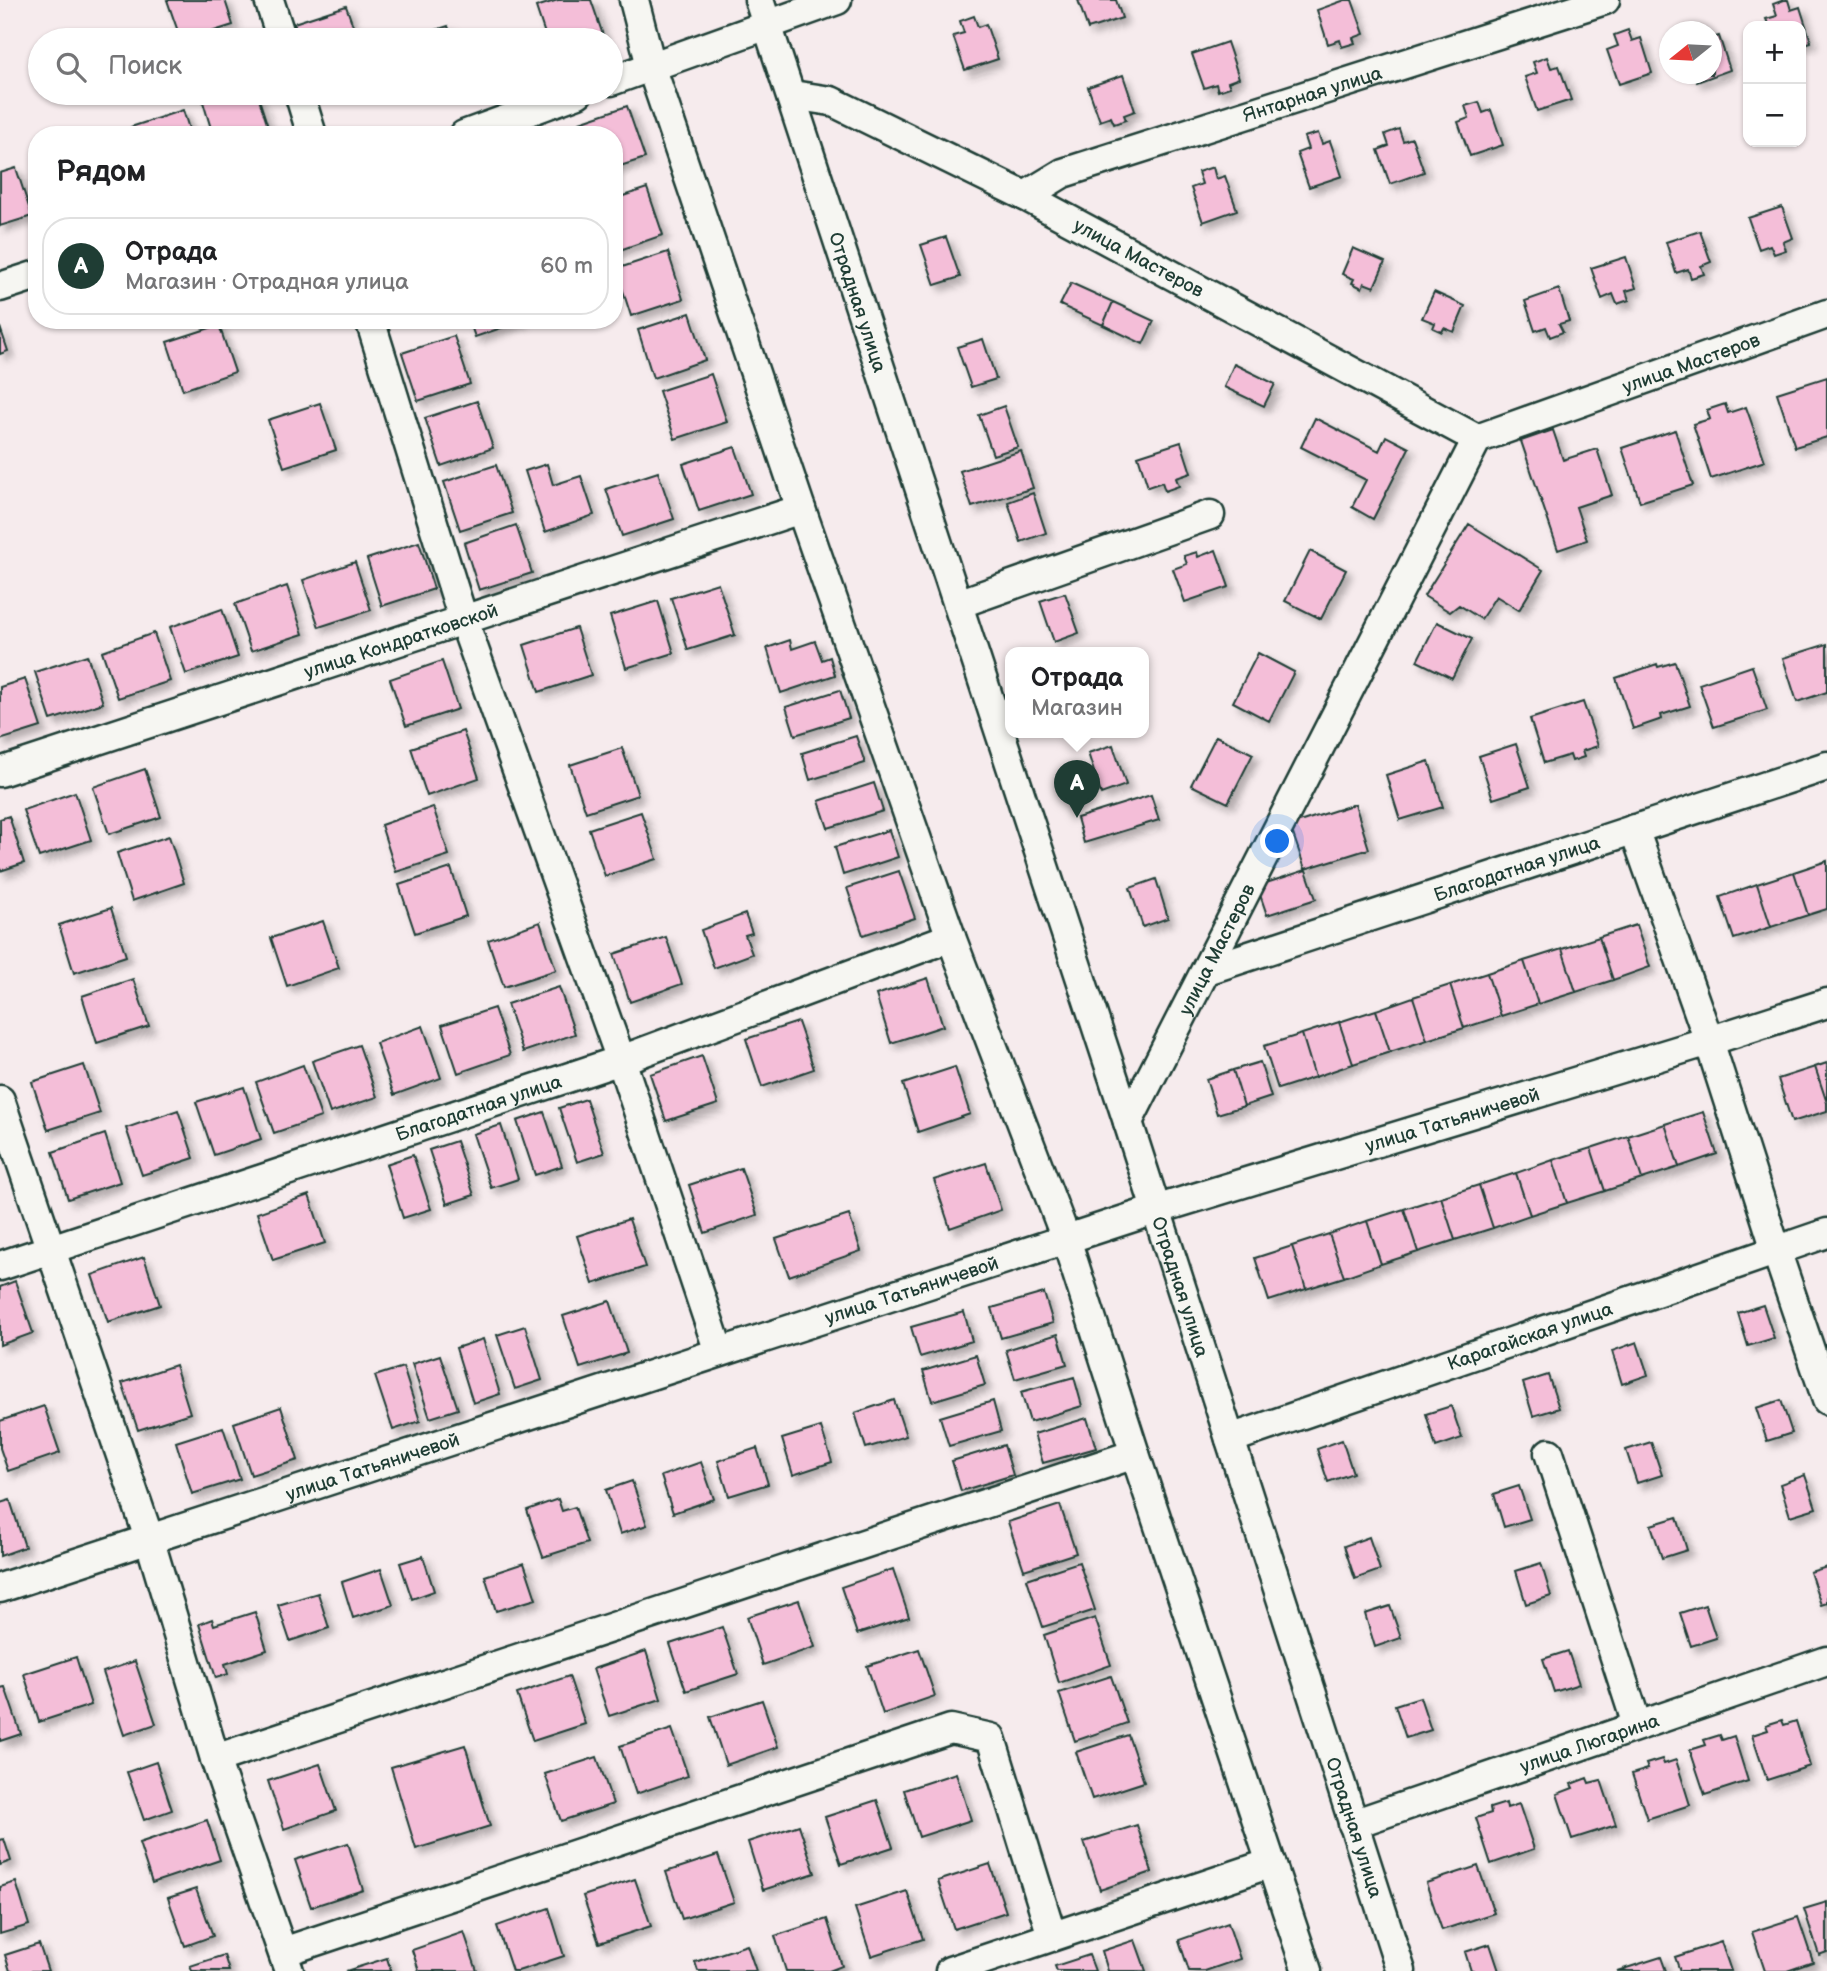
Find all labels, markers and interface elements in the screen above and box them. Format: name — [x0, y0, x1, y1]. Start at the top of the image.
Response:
north arrow — [1659, 21, 1722, 84]
map controls — [1743, 21, 1806, 147]
button: + — [1743, 21, 1806, 84]
search box — [28, 28, 623, 105]
icon: search — [52, 48, 90, 86]
text: Поиск — [108, 51, 182, 82]
street label: Янтарная улица — [1240, 62, 1385, 128]
button: − — [1743, 84, 1806, 147]
text: Рядом — [56, 154, 146, 190]
street label: улица Мастеров — [1069, 214, 1207, 303]
street label: Отрадная улица — [823, 229, 891, 376]
text: Отрада — [125, 237, 217, 268]
text: A — [74, 252, 88, 280]
text: 60 m — [540, 252, 593, 280]
text: Магазин · Отрадная улица — [125, 268, 409, 296]
street label: улица Мастеров — [1619, 329, 1763, 399]
street label: улица Кондратковской — [302, 599, 501, 684]
popup — [1005, 647, 1149, 738]
text: Отрада — [1031, 663, 1123, 694]
text: Магазин — [1031, 694, 1123, 722]
pin: A — [1054, 760, 1100, 818]
your location — [1260, 824, 1294, 858]
street label: Благодатная улица — [1431, 831, 1603, 908]
street label: улица Мастеров — [1175, 880, 1261, 1019]
street label: Благодатная улица — [393, 1071, 565, 1147]
street label: улица Татьяничевой — [1363, 1083, 1543, 1158]
street label: Отрадная улица — [1146, 1214, 1213, 1360]
street label: улица Татьяничевой — [822, 1252, 1002, 1330]
street label: Карагайская улица — [1445, 1298, 1616, 1376]
street label: улица Татьяничевой — [283, 1428, 463, 1507]
street label: улица Люгарина — [1517, 1710, 1662, 1779]
street label: Отрадная улица — [1320, 1755, 1387, 1901]

